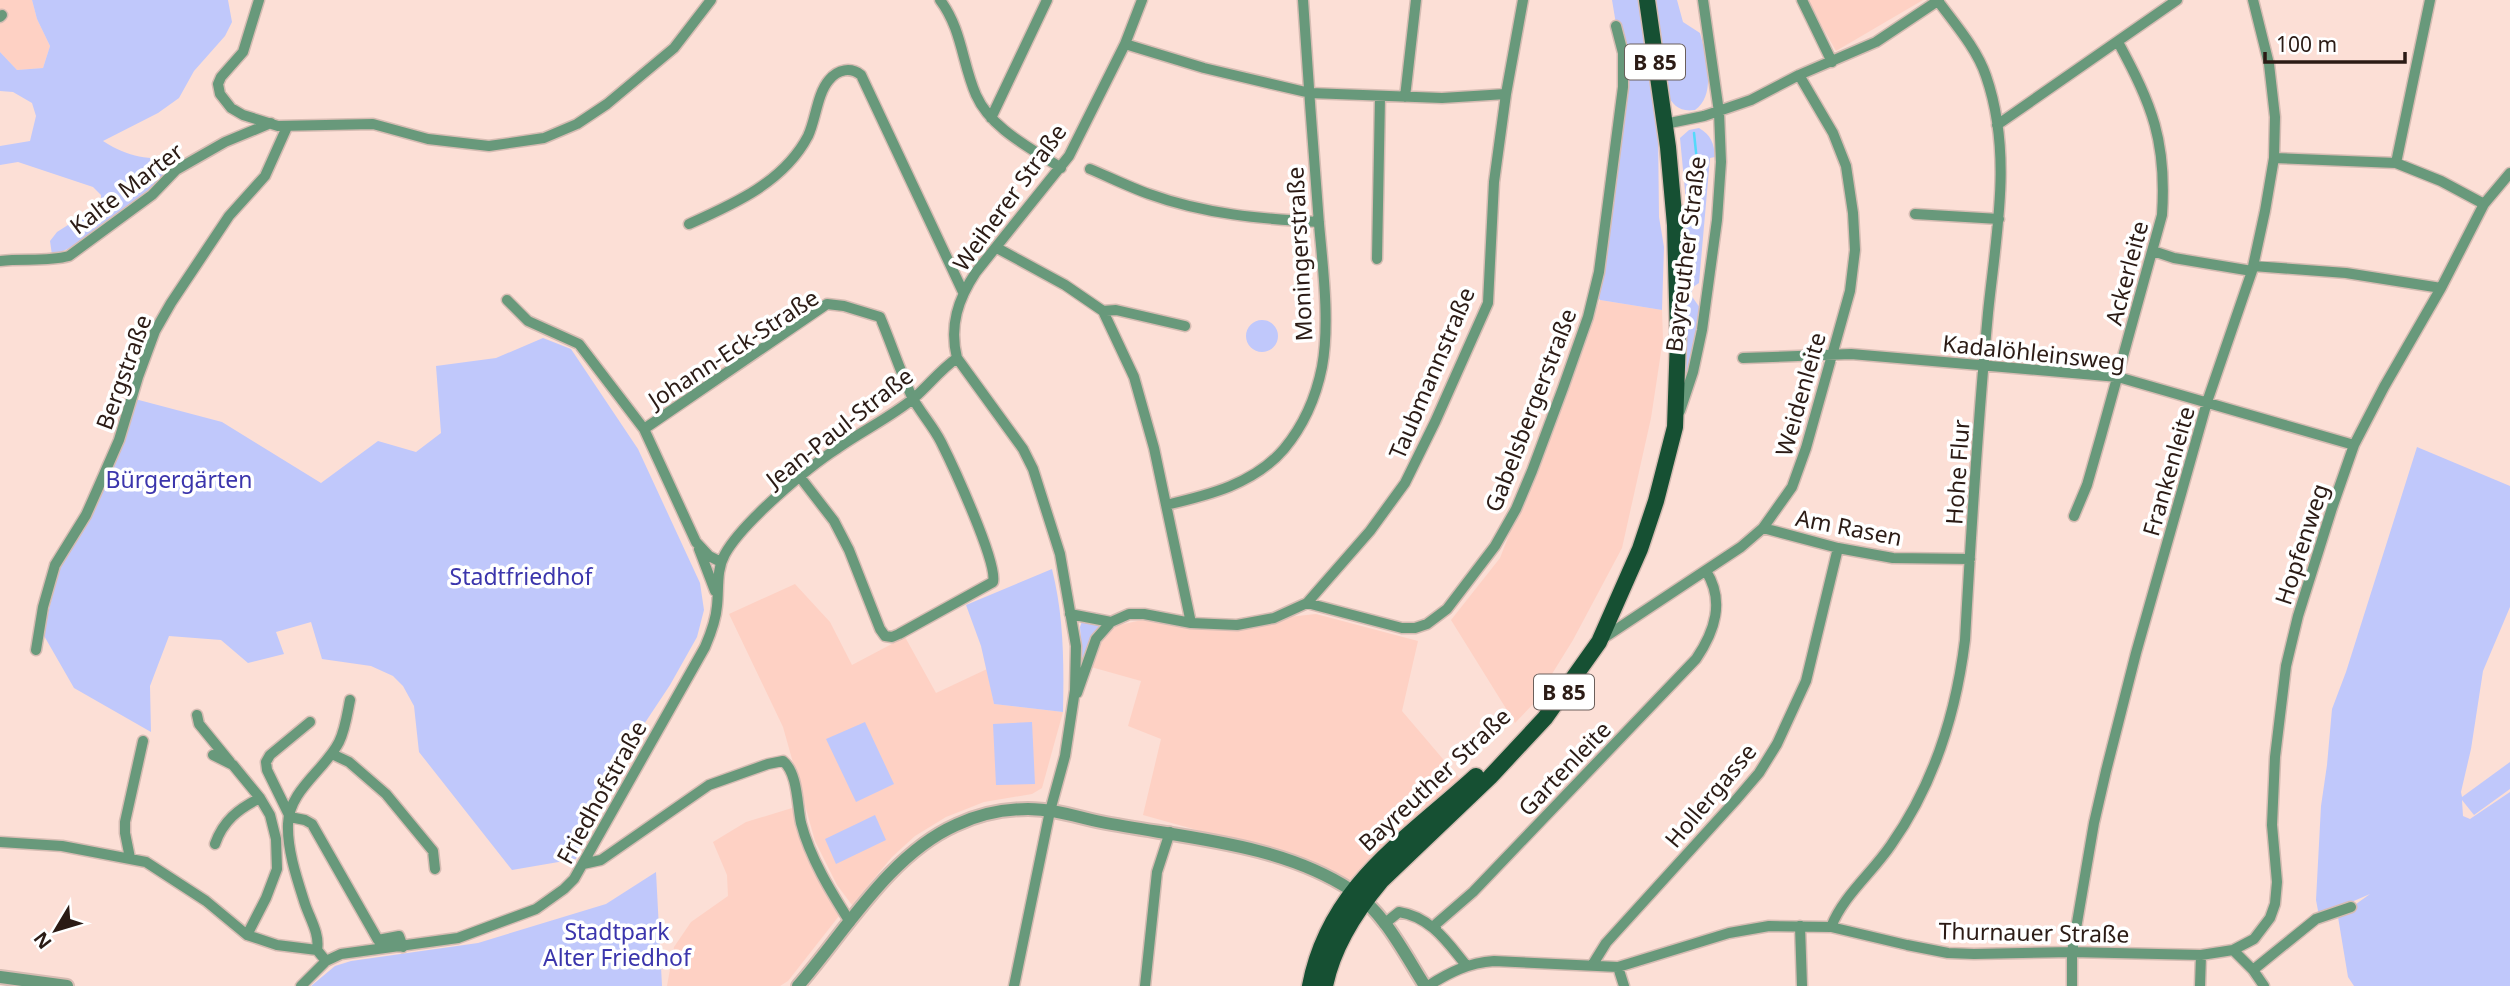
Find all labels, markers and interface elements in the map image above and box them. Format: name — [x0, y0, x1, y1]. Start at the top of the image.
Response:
scale bar — [2265, 21, 2405, 65]
text: 100 m — [2276, 30, 2337, 58]
road number: B 85 — [1625, 44, 1685, 80]
street label: Weiherer Straße — [945, 117, 1073, 277]
street label: Kalte Marter — [63, 134, 190, 241]
street label: Bayreuther Straße — [1657, 154, 1713, 354]
street label: Moningerstraße — [1278, 166, 1320, 342]
street label: Ackerleite — [2097, 217, 2155, 329]
street label: Johann-Eck-Straße — [640, 281, 824, 416]
street label: Taubmannstraße — [1380, 282, 1482, 464]
street label: Gabelsbergerstraße — [1476, 304, 1584, 516]
street label: Bergstraße — [87, 310, 159, 434]
street label: Kadalöhleinsweg — [1941, 326, 2127, 378]
street label: Weidenleite — [1767, 328, 1833, 460]
street label: Jean-Paul-Straße — [757, 359, 919, 496]
street label: Frankenleite — [2134, 402, 2202, 540]
street label: Hohe Flur — [1937, 418, 1977, 526]
park label: Bürgergärten — [106, 463, 252, 495]
street label: Hopfenweg — [2266, 479, 2336, 609]
street label: Am Rasen — [1793, 501, 1905, 553]
park label: Stadtfriedhof — [450, 560, 593, 592]
road number: B 85 — [1534, 674, 1594, 710]
street label: Bayreuther Straße — [1351, 700, 1517, 858]
street label: Gartenleite — [1511, 713, 1617, 823]
street label: Friedhofstraße — [548, 715, 654, 869]
street label: Hollergasse — [1657, 736, 1763, 854]
north arrow — [21, 895, 91, 965]
street label: Thurnauer Straße — [1938, 914, 2130, 950]
park label: Stadtpark Alter Friedhof — [543, 915, 692, 973]
text: N — [28, 926, 58, 955]

